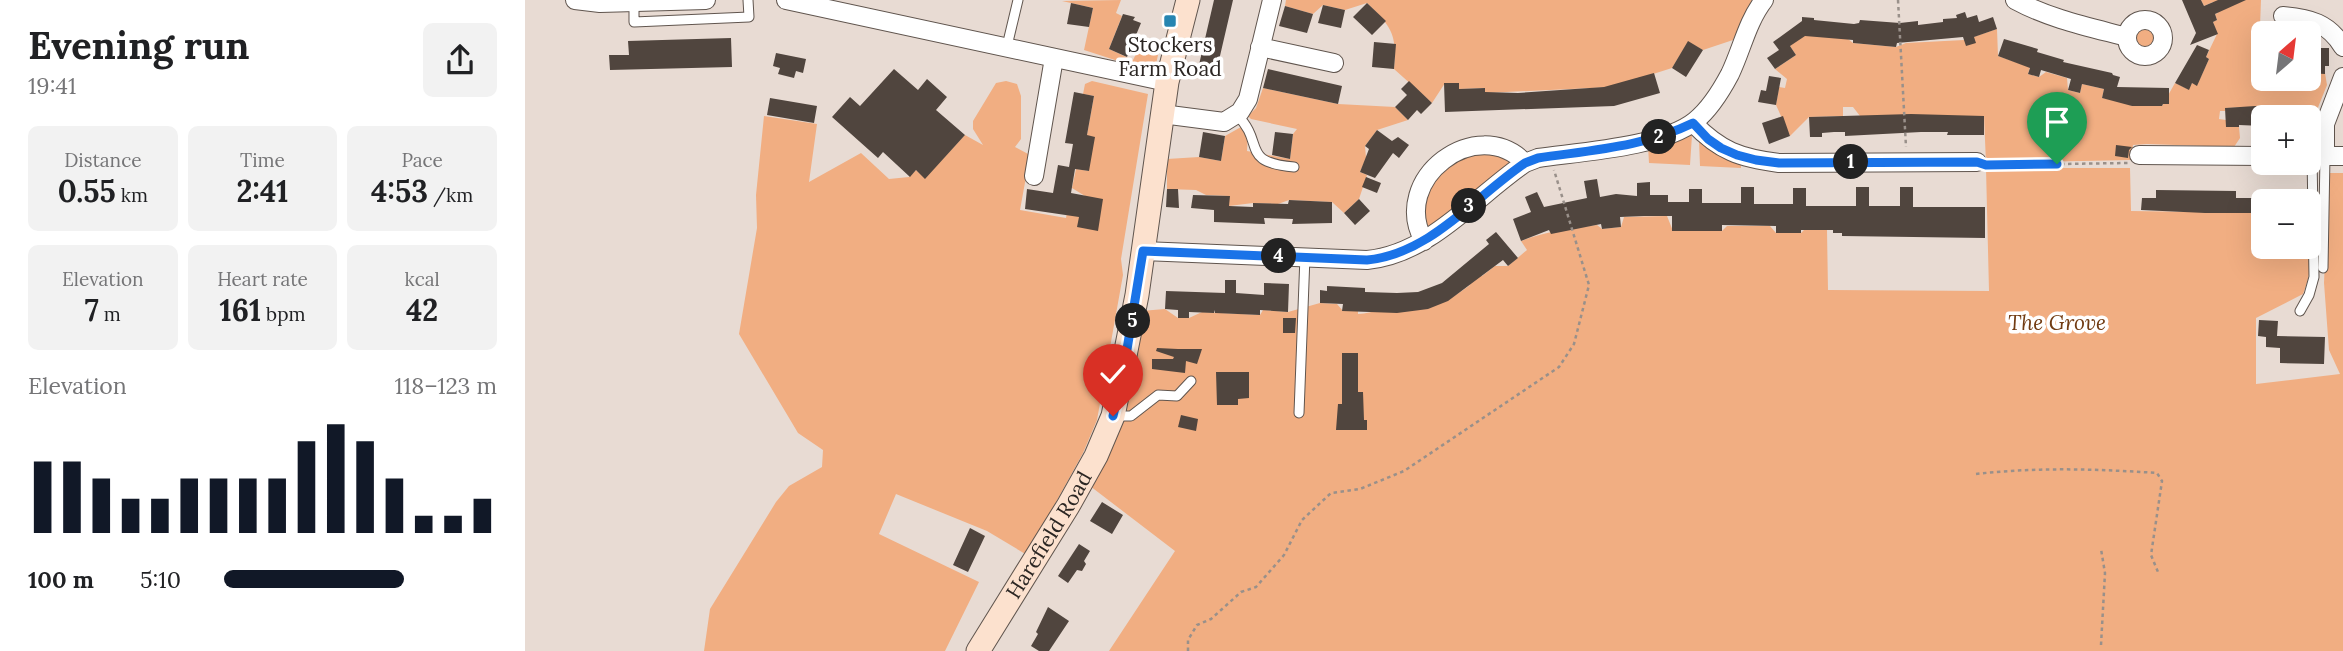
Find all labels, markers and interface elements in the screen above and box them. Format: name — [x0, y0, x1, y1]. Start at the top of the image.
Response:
marker: Stockers Farm Road — [1162, 13, 1178, 29]
text: Evening run — [28, 21, 250, 69]
north arrow — [2251, 21, 2321, 91]
map controls — [2251, 21, 2321, 259]
button: share — [423, 23, 497, 97]
place label: Stockers Farm Road — [1118, 31, 1222, 82]
text: 19:41 — [28, 71, 76, 100]
pin — [2027, 92, 2087, 164]
icon: arrive — [2038, 103, 2076, 141]
button: + — [2251, 105, 2321, 175]
pin: 2 — [1641, 120, 1677, 154]
text: 2 — [1653, 124, 1664, 148]
pin: 1 — [1833, 144, 1869, 180]
text: Distance — [64, 148, 141, 172]
text: Time — [240, 148, 285, 172]
text: Pace — [401, 148, 443, 172]
text: 1 — [1847, 149, 1854, 173]
text: 0.55 — [58, 172, 116, 210]
text: 2:41 — [236, 172, 289, 210]
text: 4:53 — [371, 172, 428, 210]
text: km — [116, 183, 148, 207]
text: /km — [428, 183, 473, 207]
pin: 3 — [1451, 188, 1487, 224]
button: − — [2251, 189, 2321, 259]
text: 3 — [1463, 193, 1474, 217]
pin: 4 — [1261, 238, 1297, 274]
text: 4 — [1273, 243, 1284, 267]
text: Elevation — [62, 267, 144, 291]
text: Heart rate — [217, 267, 308, 291]
text: kcal — [405, 267, 440, 291]
text: 7 — [85, 291, 99, 329]
text: 161 — [219, 291, 261, 329]
text: 42 — [406, 291, 438, 329]
text: m — [99, 302, 121, 326]
text: bpm — [261, 302, 306, 326]
pin: 5 — [1115, 304, 1151, 338]
text: 5 — [1127, 308, 1138, 332]
park label: The Grove — [2008, 309, 2106, 336]
pin — [1083, 344, 1143, 416]
icon: check — [1094, 355, 1132, 393]
text: Elevation — [28, 371, 127, 400]
text: 118–123 m — [395, 371, 497, 400]
street label: Harefield Road — [1000, 466, 1098, 604]
text: 100 m — [28, 565, 94, 594]
text: 5:10 — [140, 565, 181, 594]

